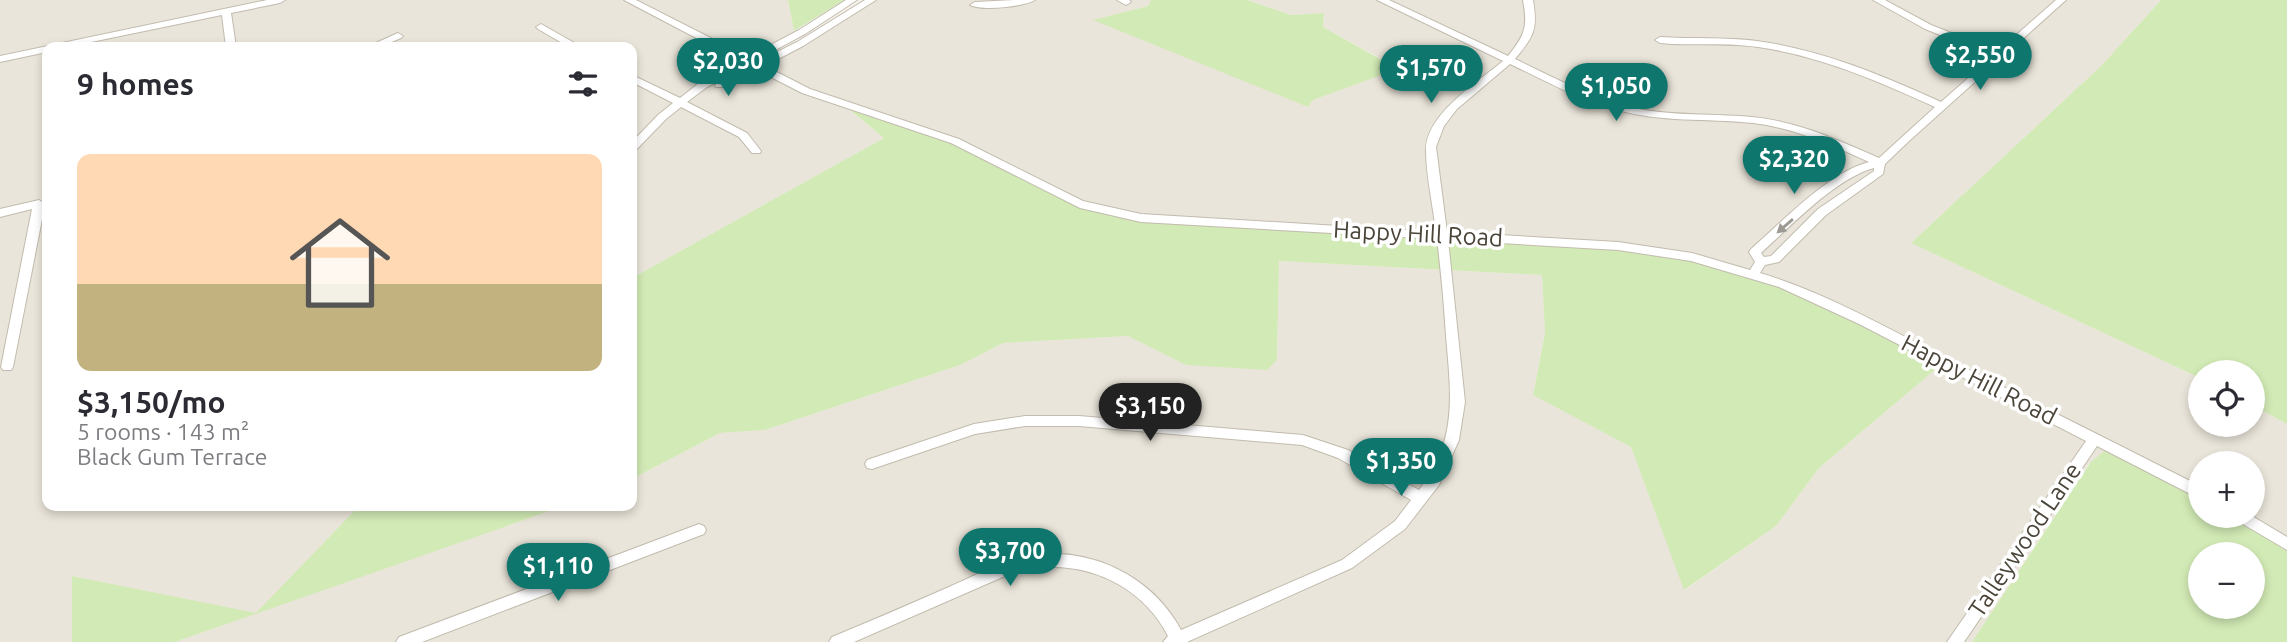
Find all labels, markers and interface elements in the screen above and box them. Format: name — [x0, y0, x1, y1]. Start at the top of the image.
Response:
pin: $2,550 — [1923, 32, 2037, 92]
pin: $2,030 — [671, 38, 785, 98]
text: $2,550 — [1945, 42, 2015, 67]
pin: $1,570 — [1374, 46, 1488, 105]
text: $2,030 — [693, 48, 763, 73]
text: $1,570 — [1396, 55, 1466, 80]
pin: $1,050 — [1559, 64, 1673, 123]
icon: filters — [564, 65, 602, 103]
text: 9 homes — [77, 67, 194, 101]
text: $1,050 — [1581, 73, 1651, 98]
pin: $2,320 — [1737, 136, 1851, 196]
text: $2,320 — [1759, 146, 1829, 171]
icon: home — [277, 200, 403, 326]
street label: Happy Hill Road — [1332, 216, 1504, 251]
one-way arrow — [1776, 218, 1793, 233]
street label: Happy Hill Road — [1897, 329, 2061, 430]
map controls — [2188, 360, 2265, 619]
button: locate — [2188, 360, 2265, 437]
pin: $3,150 — [1093, 384, 1207, 443]
text: $3,150/mo — [77, 385, 226, 419]
text: $3,150 — [1115, 393, 1185, 418]
text: 5 rooms · 143 m² — [77, 419, 249, 444]
pin: $1,350 — [1344, 438, 1458, 498]
text: Black Gum Terrace — [77, 444, 268, 469]
text: $1,350 — [1366, 448, 1436, 473]
button: + — [2188, 451, 2265, 528]
street label: Talleywood Lane — [1963, 457, 2086, 622]
pin: $3,700 — [953, 528, 1067, 588]
text: $3,700 — [975, 538, 1045, 563]
button: − — [2188, 542, 2265, 619]
pin: $1,110 — [501, 544, 615, 603]
text: $1,110 — [523, 553, 593, 578]

